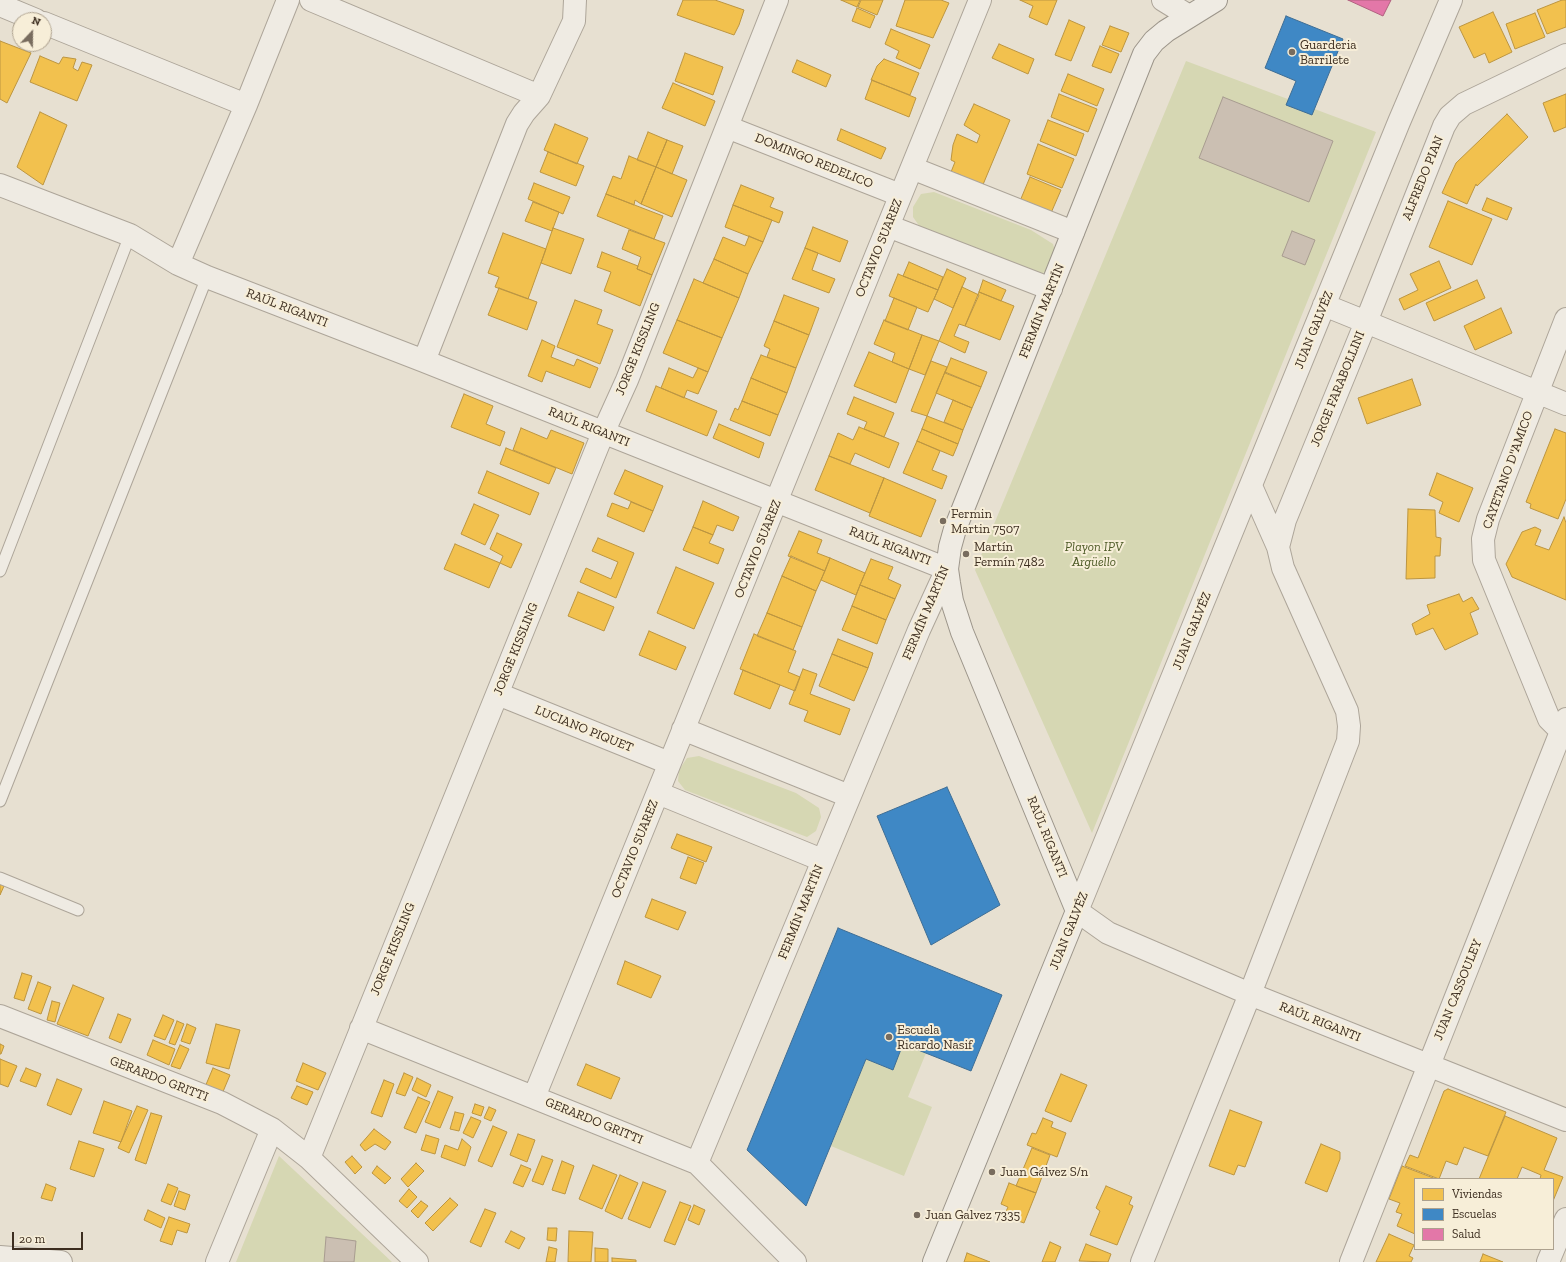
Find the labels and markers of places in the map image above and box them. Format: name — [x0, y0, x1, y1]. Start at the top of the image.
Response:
place label: Guarderia Barrilete — [1300, 37, 1357, 68]
marker: Guarderia Barrilete — [1287, 47, 1297, 57]
place label: Fermin Martin 7507 — [951, 506, 1019, 537]
marker: Fermin Martin 7507 — [938, 516, 948, 526]
place label: Martín Fermín 7482 — [974, 539, 1044, 570]
marker: Martín Fermín 7482 — [961, 549, 971, 559]
place label: Escuela Ricardo Nasif — [897, 1022, 972, 1053]
marker: Escuela Ricardo Nasif — [884, 1032, 894, 1042]
place label: Juan Gálvez S/n — [1000, 1164, 1088, 1180]
marker: Juan Gálvez S/n — [987, 1167, 997, 1177]
place label: Juan Galvez 7335 — [925, 1207, 1020, 1223]
marker: Juan Galvez 7335 — [912, 1210, 922, 1220]

